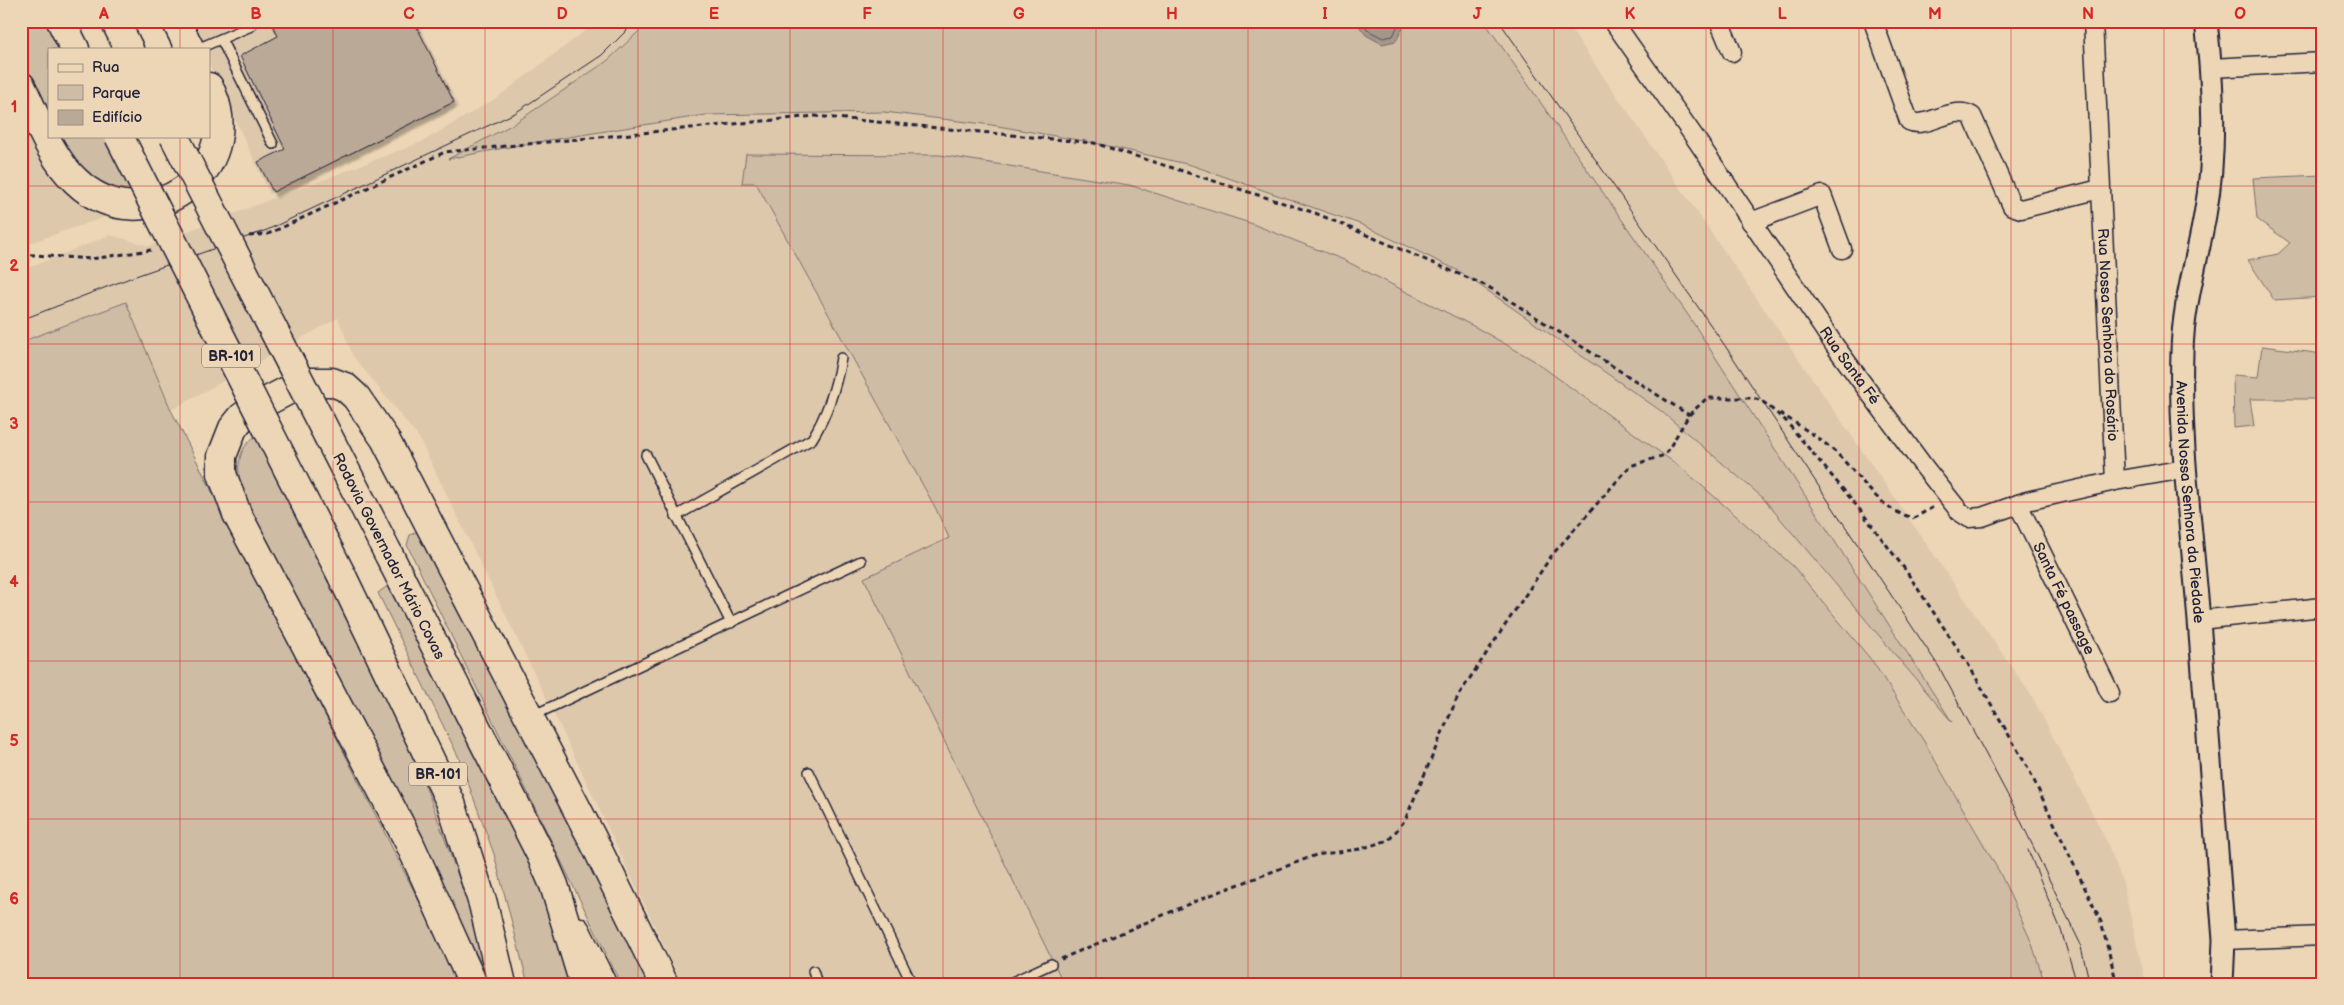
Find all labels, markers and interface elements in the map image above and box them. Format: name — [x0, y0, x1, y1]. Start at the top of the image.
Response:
text: A — [98, 5, 109, 24]
text: B — [250, 5, 262, 24]
text: C — [403, 5, 415, 24]
text: D — [556, 5, 568, 24]
text: E — [709, 5, 719, 24]
text: F — [862, 5, 872, 24]
text: G — [1013, 5, 1025, 24]
text: H — [1166, 5, 1178, 24]
text: I — [1322, 5, 1328, 24]
text: J — [1473, 5, 1482, 24]
text: K — [1625, 5, 1636, 24]
text: L — [1777, 5, 1787, 24]
text: M — [1928, 5, 1942, 24]
text: N — [2082, 5, 2094, 24]
text: O — [2234, 5, 2246, 24]
legend — [48, 48, 210, 138]
text: Rua — [92, 58, 120, 77]
text: Parque — [92, 84, 141, 103]
text: 1 — [11, 98, 17, 117]
text: Edifício — [92, 108, 142, 127]
street label: Rua Nossa Senhora do Rosário — [2093, 228, 2122, 442]
text: 2 — [9, 257, 19, 276]
street label: Rua Santa Fé — [1815, 323, 1884, 408]
road number: BR-101 — [202, 344, 260, 368]
street label: Avenida Nossa Senhora da Piedade — [2172, 380, 2208, 624]
text: 3 — [9, 415, 19, 434]
street label: Rodovia Governador Mário Covas — [328, 450, 449, 663]
street label: Santa Fé passage — [2028, 539, 2099, 658]
text: 4 — [9, 573, 19, 592]
text: 5 — [9, 732, 19, 751]
road number: BR-101 — [409, 762, 467, 786]
text: 6 — [9, 890, 19, 909]

